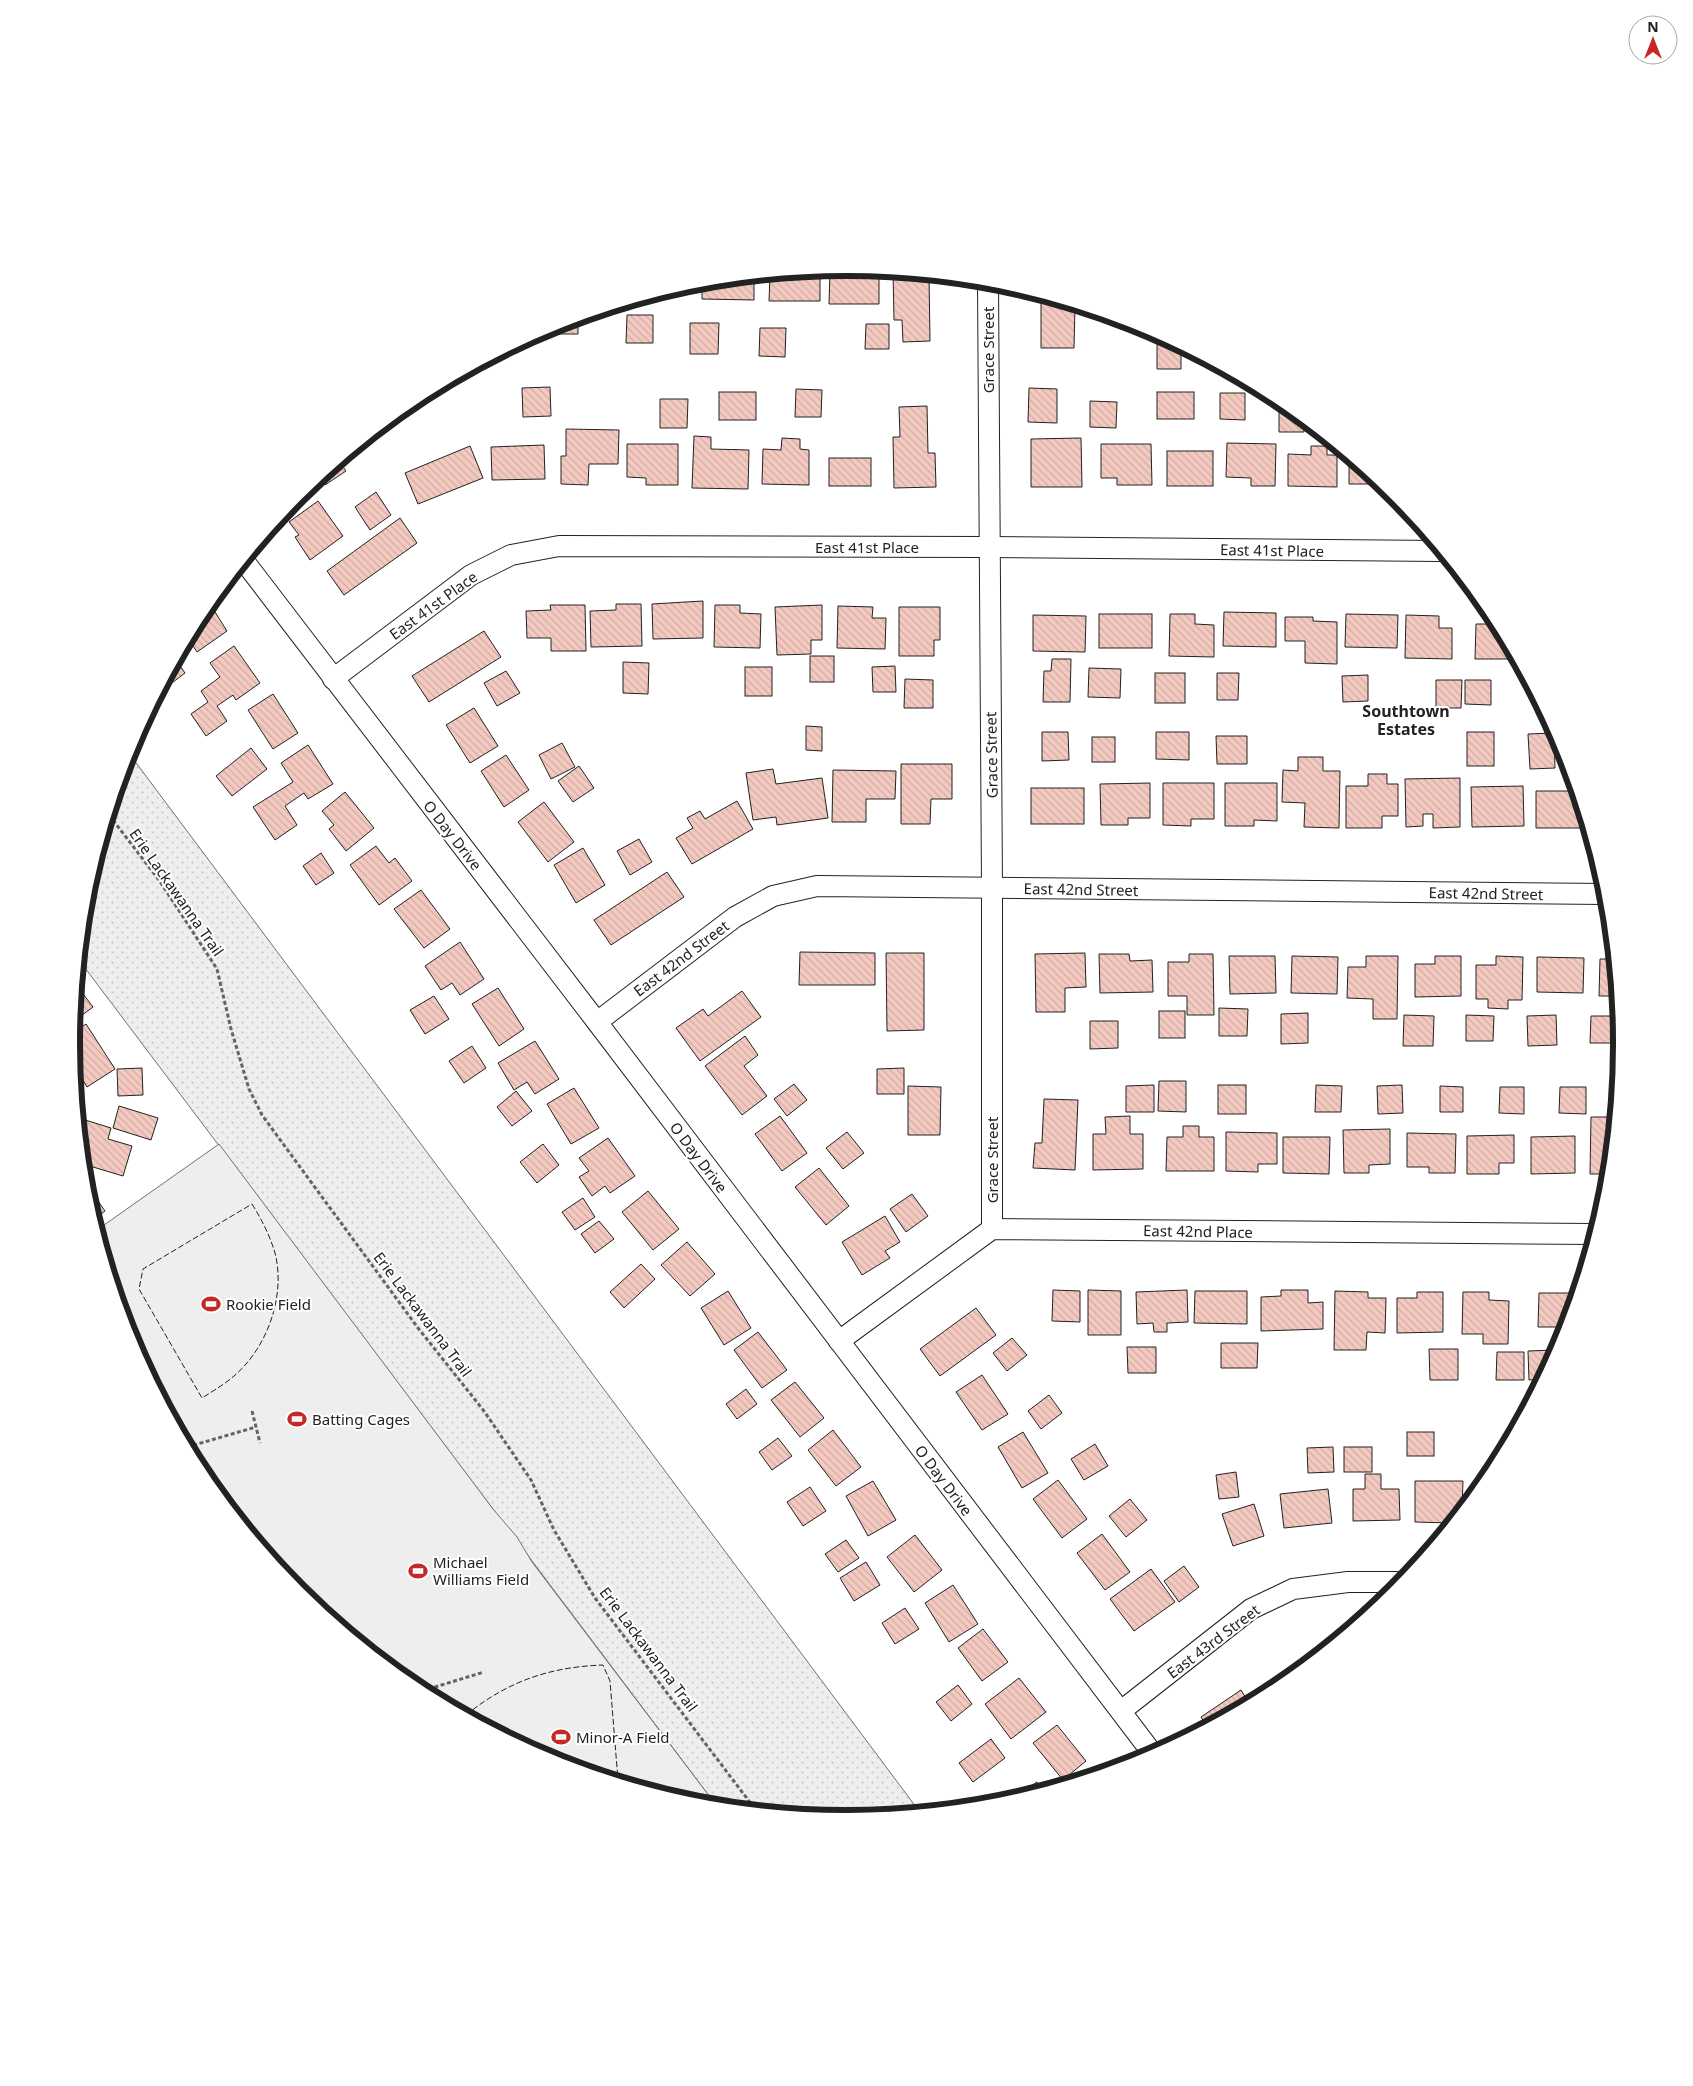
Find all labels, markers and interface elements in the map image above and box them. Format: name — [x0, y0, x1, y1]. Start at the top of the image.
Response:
north arrow — [1628, 15, 1678, 65]
text: N — [1647, 17, 1659, 36]
street label: Grace Street — [978, 306, 998, 393]
street label: East 41st Place — [815, 537, 919, 557]
street label: East 41st Place — [1220, 539, 1324, 561]
street label: East 41st Place — [385, 566, 481, 644]
district label: Southtown Estates — [1362, 700, 1450, 740]
street label: Grace Street — [980, 711, 1002, 799]
street label: O Day Drive — [419, 796, 487, 874]
street label: Erie Lackawanna Trail — [125, 824, 229, 960]
street label: East 42nd Street — [1023, 878, 1139, 900]
street label: East 42nd Street — [1428, 882, 1544, 904]
street label: East 42nd Street — [629, 915, 733, 1001]
street label: Grace Street — [982, 1116, 1002, 1203]
street label: O Day Drive — [666, 1118, 732, 1196]
street label: East 42nd Place — [1143, 1220, 1253, 1242]
street label: Erie Lackawanna Trail — [369, 1248, 477, 1380]
sports icon: Rookie Field — [200, 1293, 222, 1315]
place label: Rookie Field — [226, 1294, 311, 1314]
sports icon: Batting Cages — [286, 1408, 308, 1430]
place label: Batting Cages — [312, 1409, 410, 1429]
street label: O Day Drive — [911, 1441, 977, 1519]
place label: Michael Williams Field — [433, 1552, 529, 1589]
sports icon: Michael Williams Field — [407, 1560, 429, 1582]
street label: Erie Lackawanna Trail — [595, 1583, 703, 1715]
street label: East 43rd Street — [1163, 1599, 1264, 1682]
sports icon: Minor-A Field — [550, 1726, 572, 1748]
place label: Minor-A Field — [576, 1727, 670, 1747]

